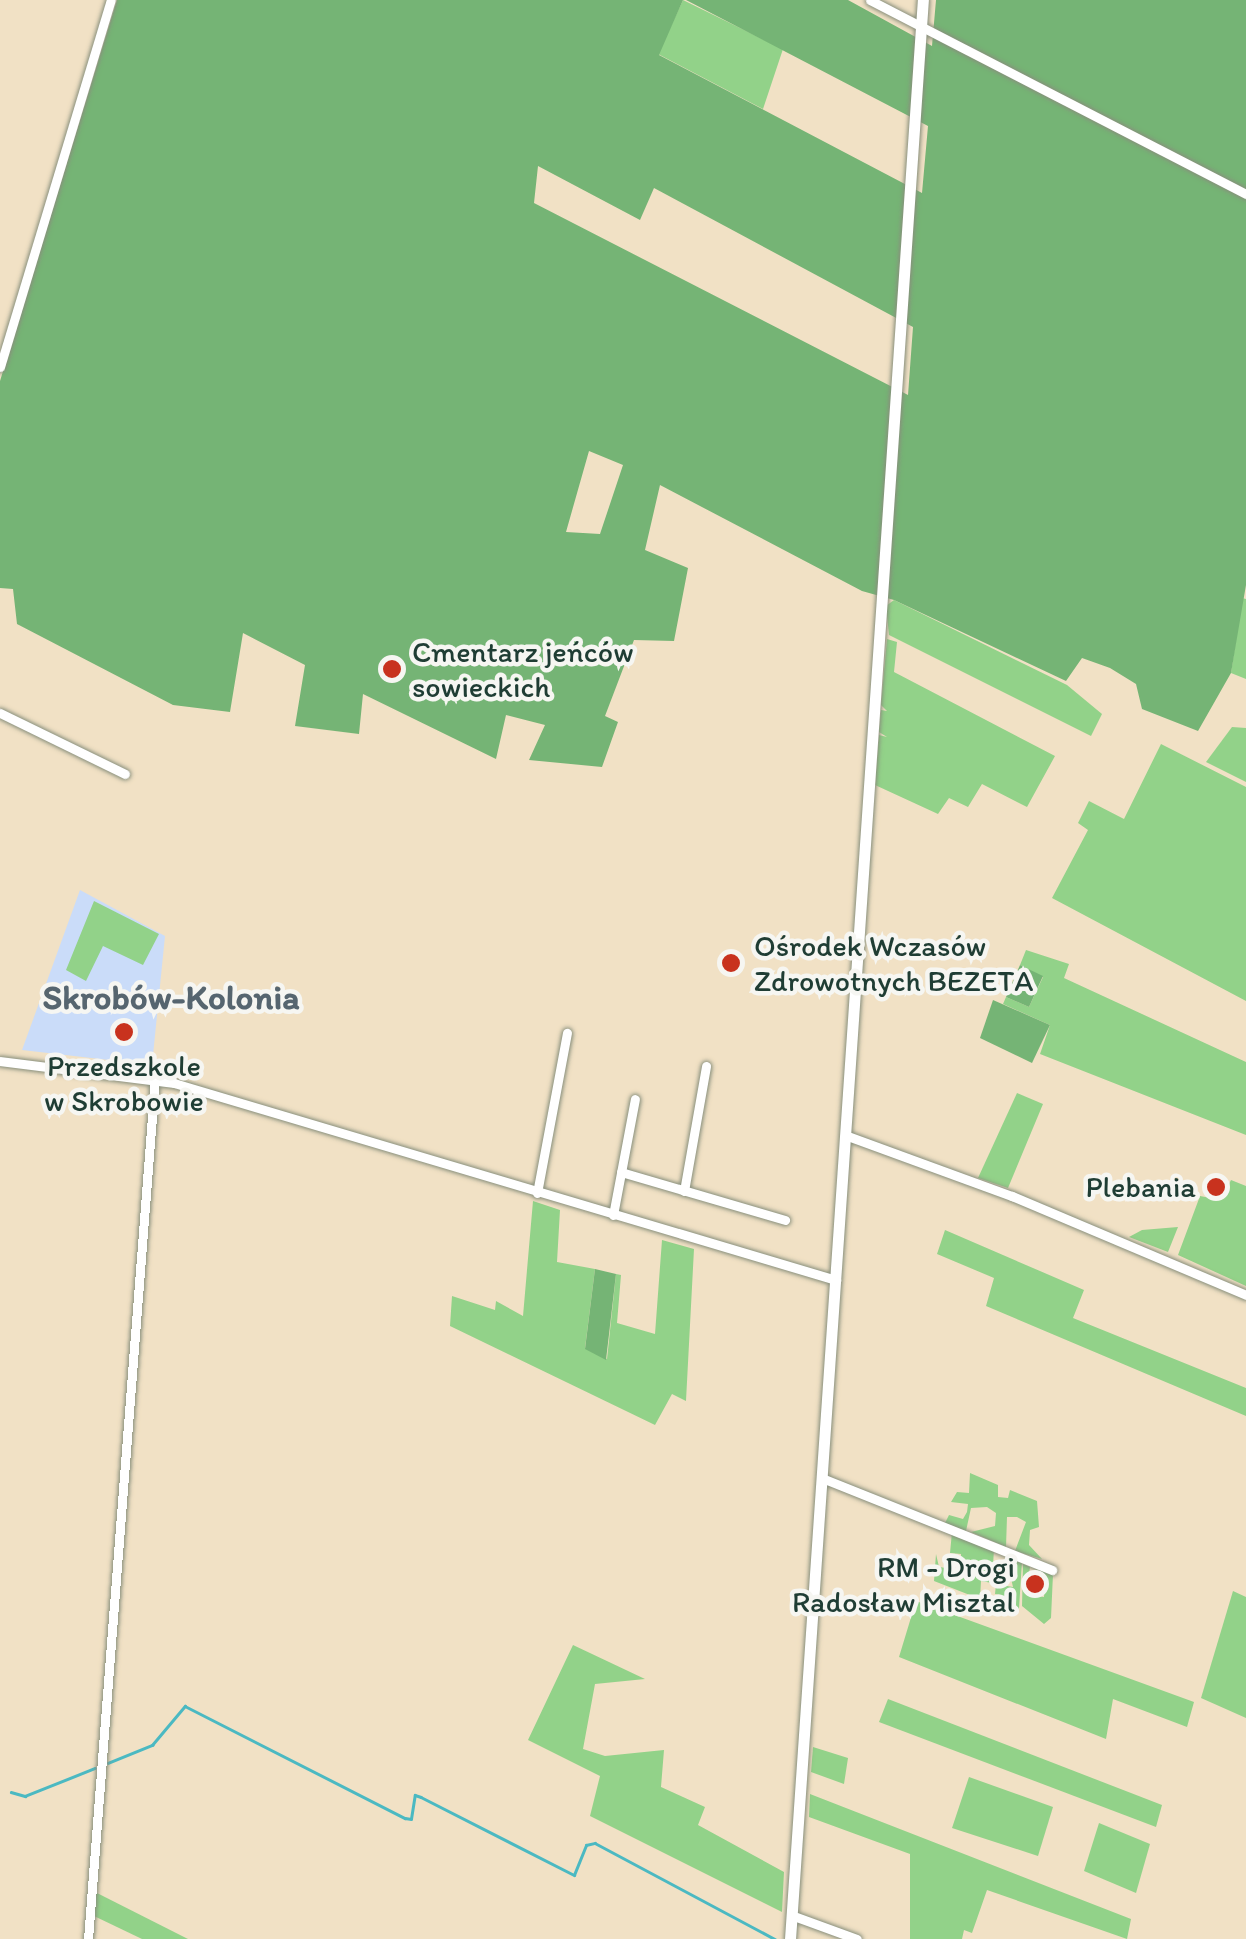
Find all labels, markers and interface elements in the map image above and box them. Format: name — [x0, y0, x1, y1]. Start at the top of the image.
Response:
place label: Cmentarz jeńców sowieckich — [412, 634, 633, 704]
marker: Cmentarz jeńców sowieckich — [381, 658, 403, 680]
place label: Ośrodek Wczasów Zdrowotnych BEZETA — [754, 928, 1033, 998]
marker: Ośrodek Wczasów Zdrowotnych BEZETA — [718, 950, 744, 976]
district label: Skrobów-Kolonia — [43, 976, 299, 1018]
marker: Przedszkole w Skrobowie — [113, 1021, 135, 1043]
place label: Przedszkole w Skrobowie — [44, 1048, 204, 1118]
place label: Plebania — [1085, 1169, 1196, 1205]
marker: Plebania — [1205, 1176, 1227, 1198]
place label: RM - Drogi Radosław Misztal — [792, 1549, 1015, 1620]
marker: RM - Drogi Radosław Misztal — [1024, 1573, 1046, 1595]

